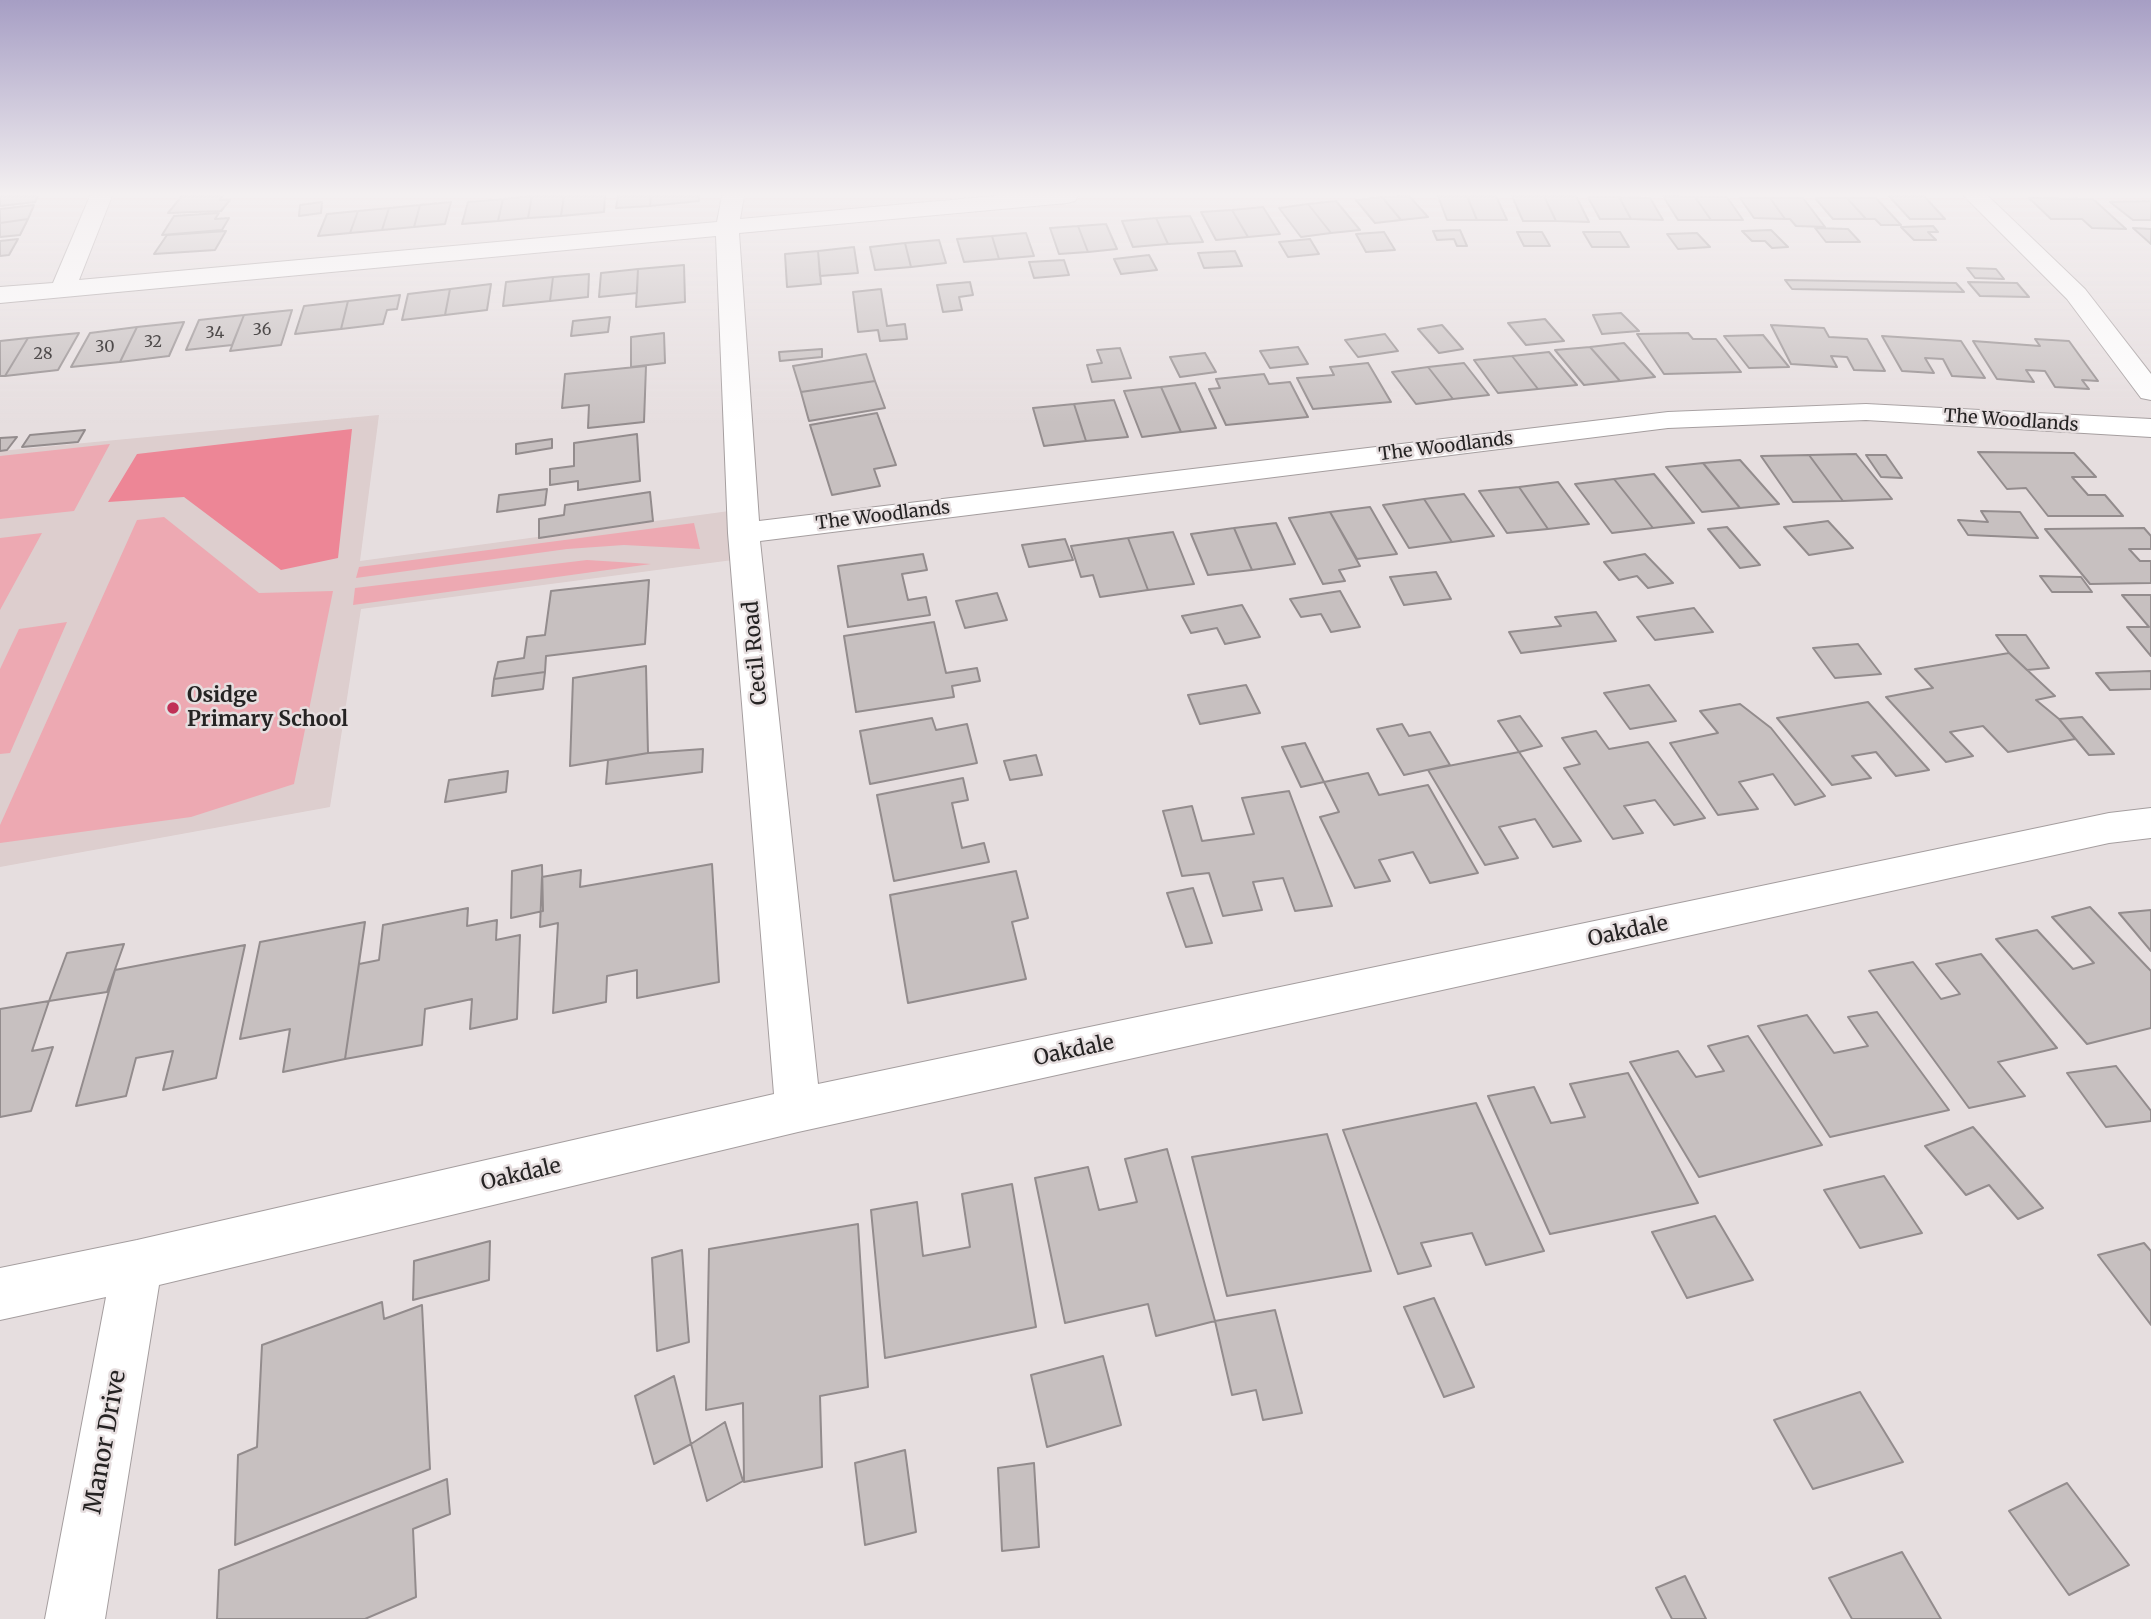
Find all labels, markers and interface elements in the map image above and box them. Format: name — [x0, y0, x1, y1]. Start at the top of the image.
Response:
house number: 36 — [253, 320, 271, 340]
house number: 34 — [206, 323, 224, 343]
house number: 32 — [144, 332, 162, 352]
house number: 30 — [95, 337, 115, 357]
house number: 28 — [34, 344, 52, 364]
street label: The Woodlands — [1943, 406, 2079, 436]
street label: The Woodlands — [1378, 428, 1514, 466]
street label: The Woodlands — [815, 497, 951, 535]
street label: Cecil Road — [739, 600, 773, 706]
place label: Osidge Primary School — [187, 683, 348, 733]
marker: Osidge Primary School — [165, 700, 181, 716]
street label: Oakdale — [1586, 911, 1670, 953]
street label: Oakdale — [1032, 1030, 1116, 1072]
street label: Oakdale — [479, 1154, 563, 1196]
street label: Manor Drive — [79, 1368, 133, 1516]

